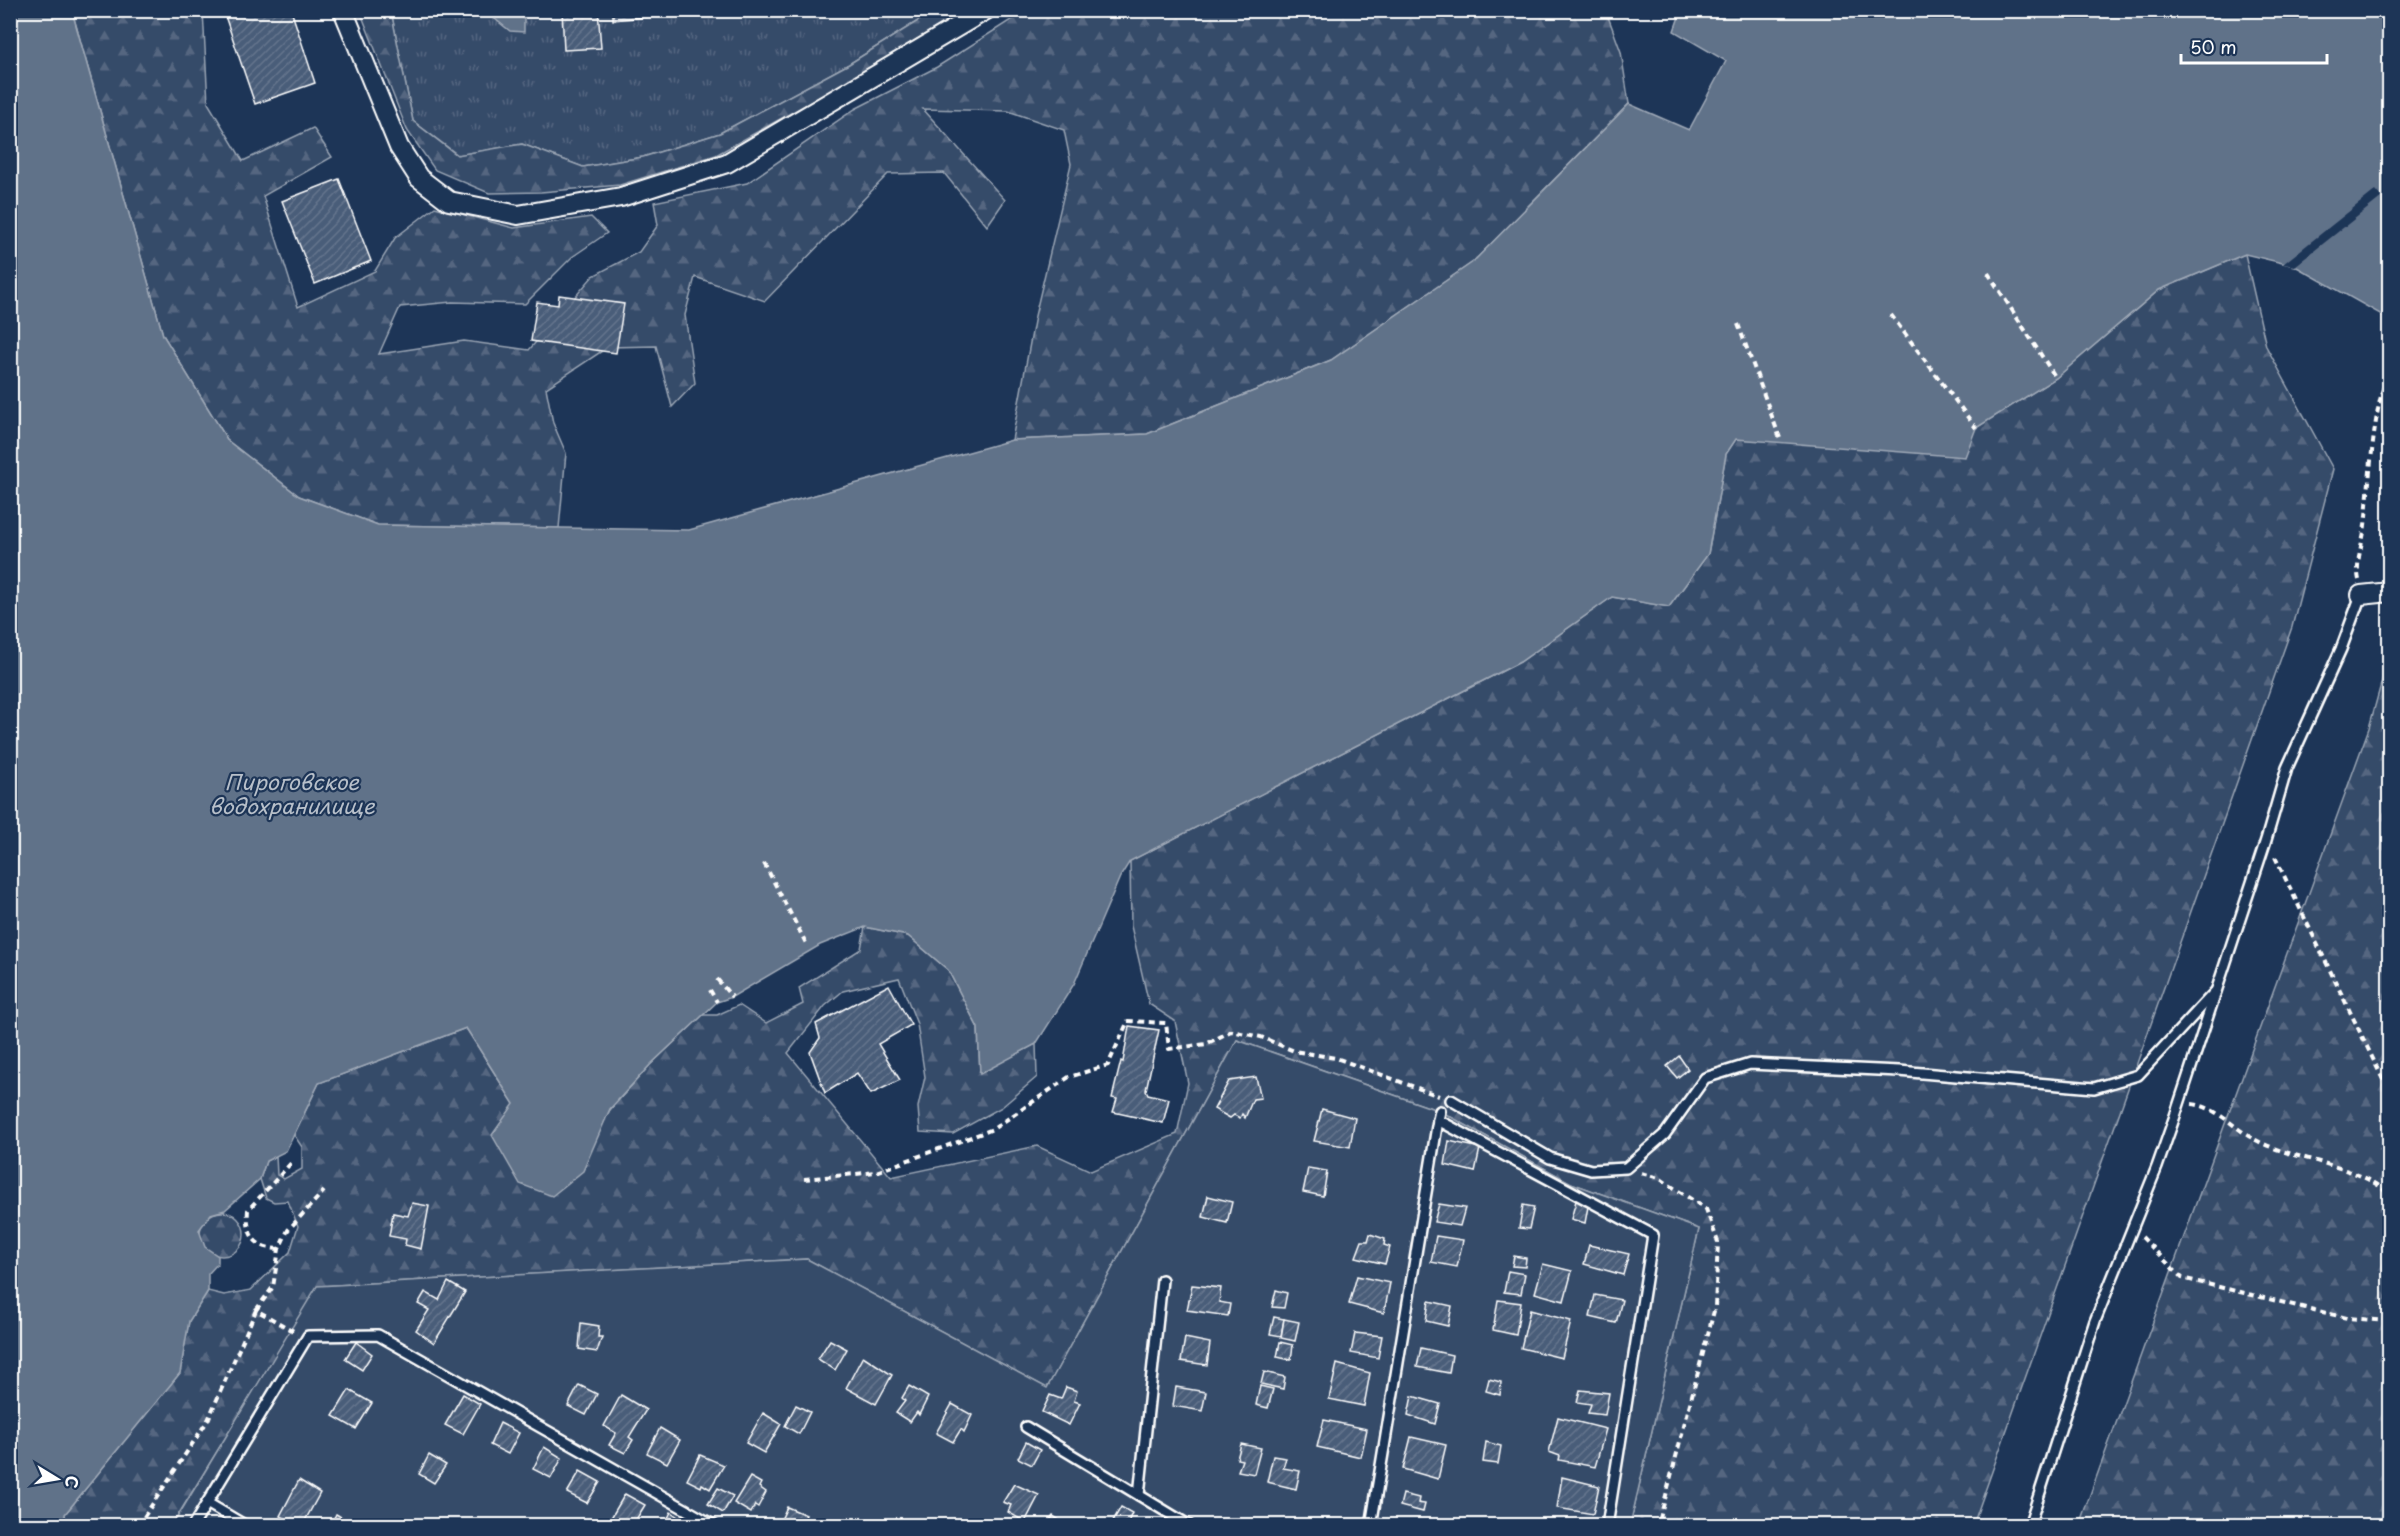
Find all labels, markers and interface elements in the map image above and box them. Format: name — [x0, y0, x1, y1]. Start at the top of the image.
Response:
scale bar — [2181, 27, 2326, 65]
text: 50 m — [2190, 33, 2237, 60]
water label: Пироговское водохранилище — [209, 765, 376, 821]
north arrow — [27, 1449, 87, 1509]
text: С — [60, 1474, 86, 1490]

